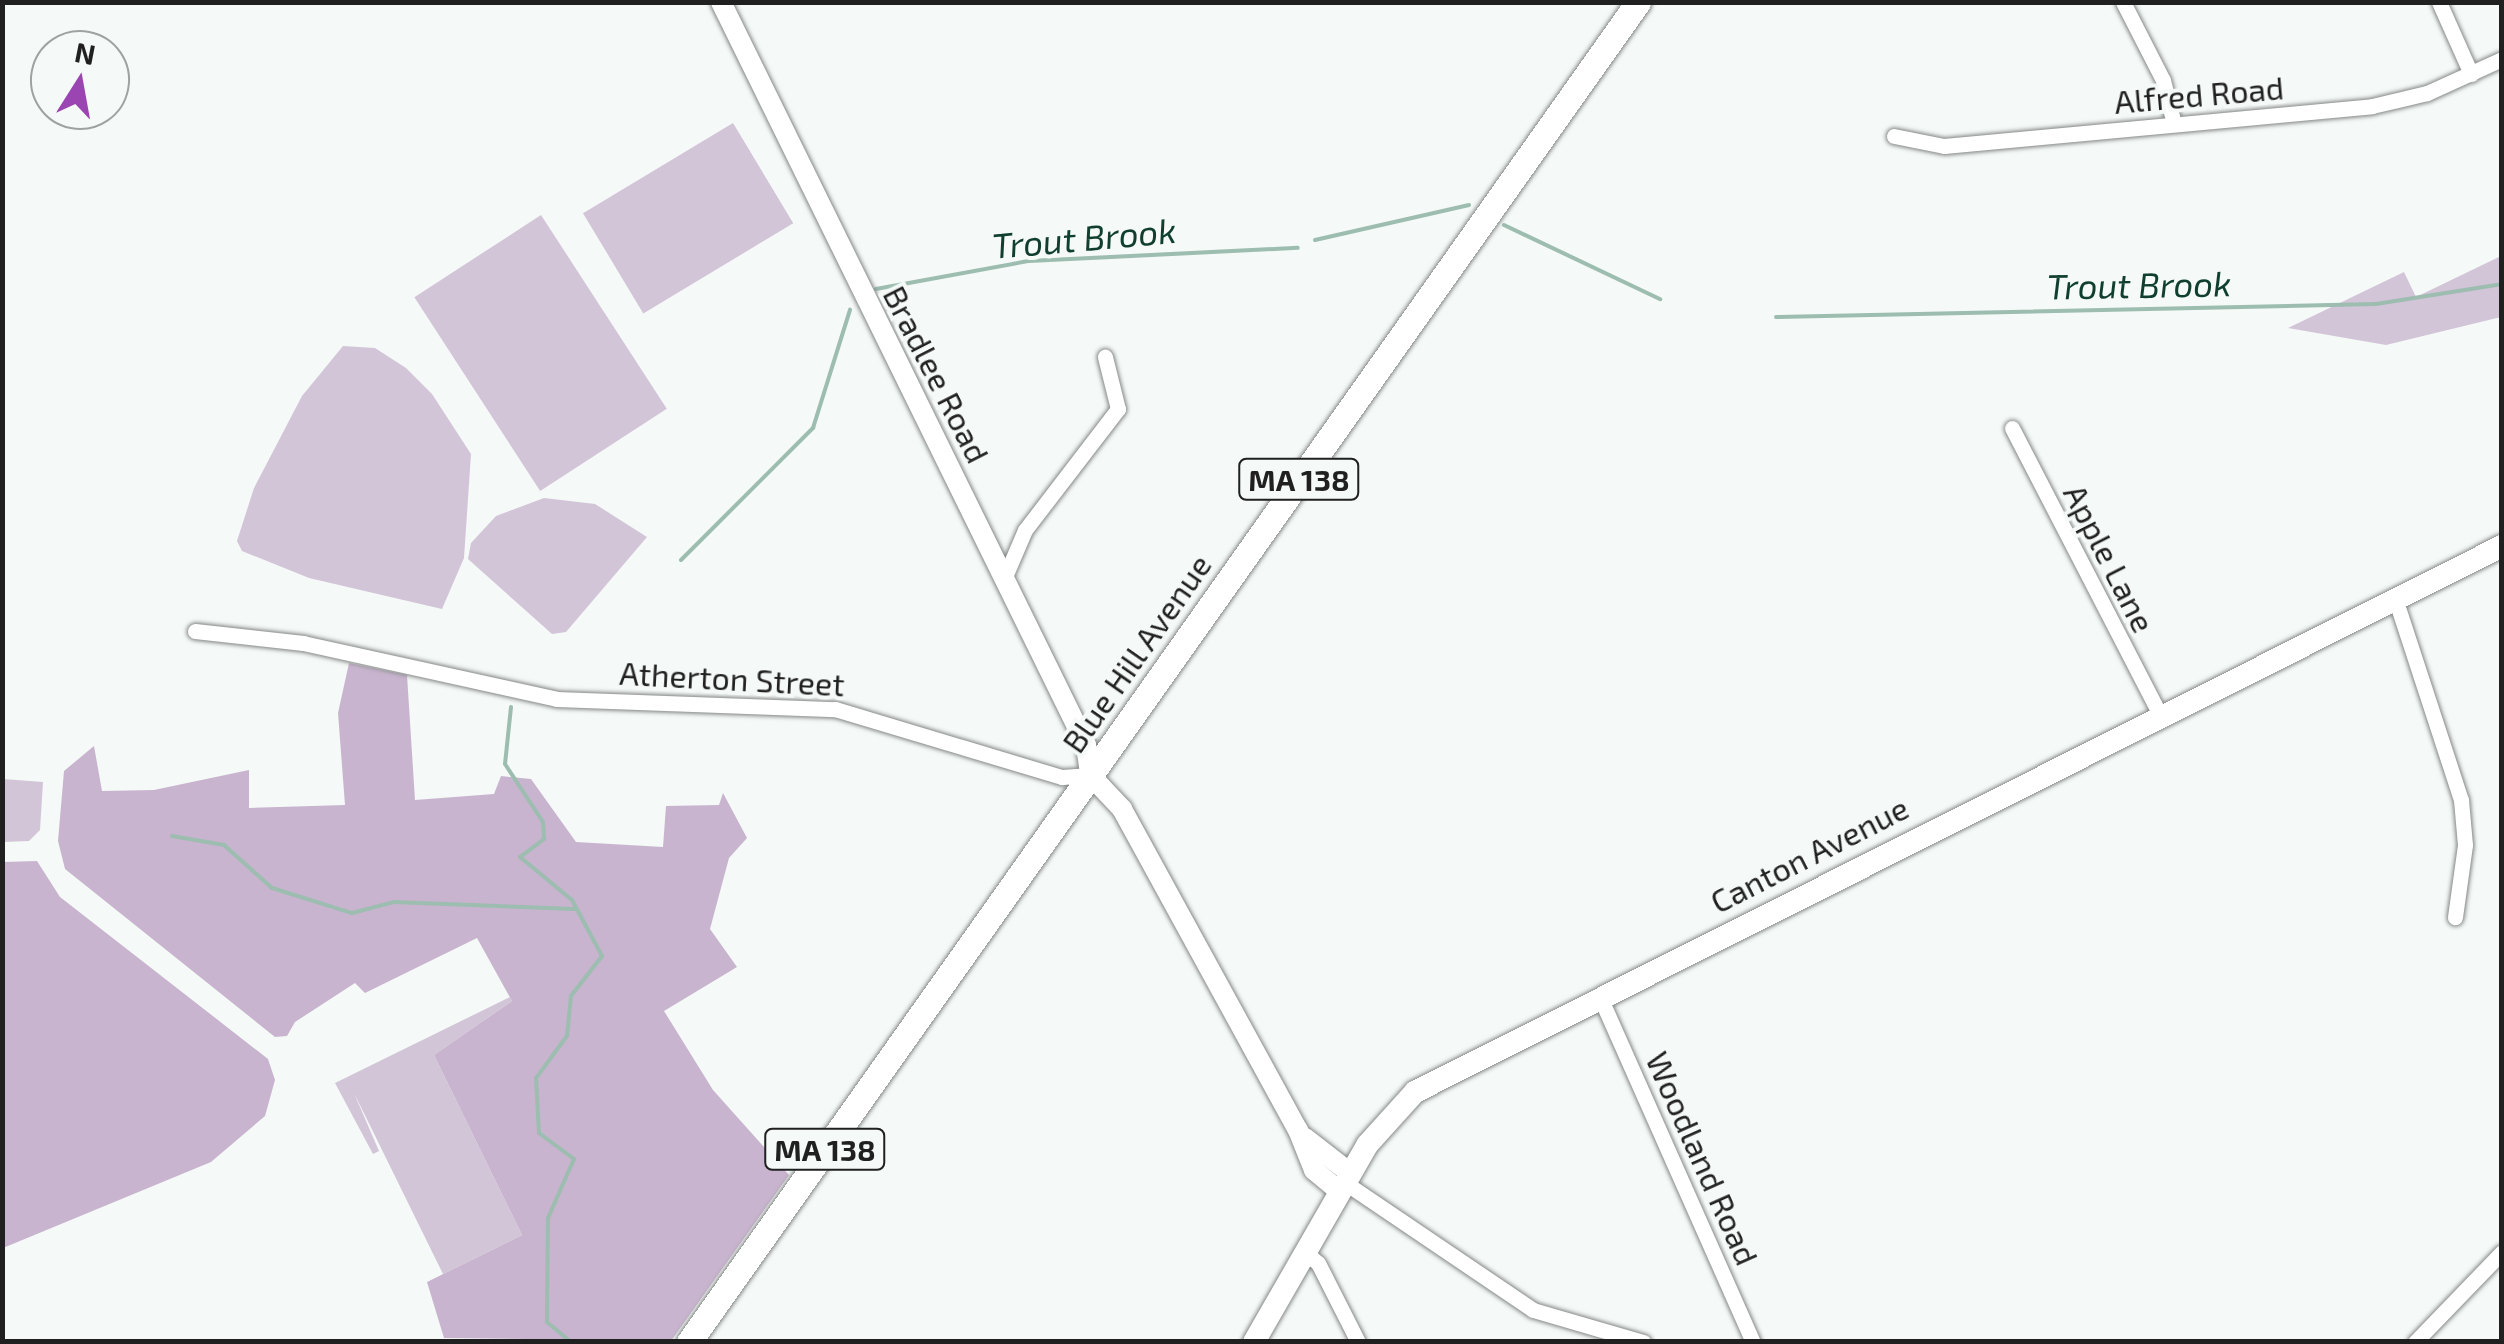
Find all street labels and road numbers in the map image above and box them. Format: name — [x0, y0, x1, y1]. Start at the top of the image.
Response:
street label: Alfred Road — [2113, 67, 2285, 121]
street label: Bradlee Road — [876, 279, 998, 469]
road number: MA 138 — [1236, 454, 1362, 504]
street label: Apple Lane — [2056, 478, 2164, 638]
street label: Blue Hill Avenue — [1053, 546, 1219, 760]
street label: Atherton Street — [618, 653, 846, 703]
street label: Canton Avenue — [1703, 787, 1915, 921]
street label: Woodland Road — [1639, 1045, 1767, 1271]
road number: MA 138 — [762, 1124, 888, 1174]

